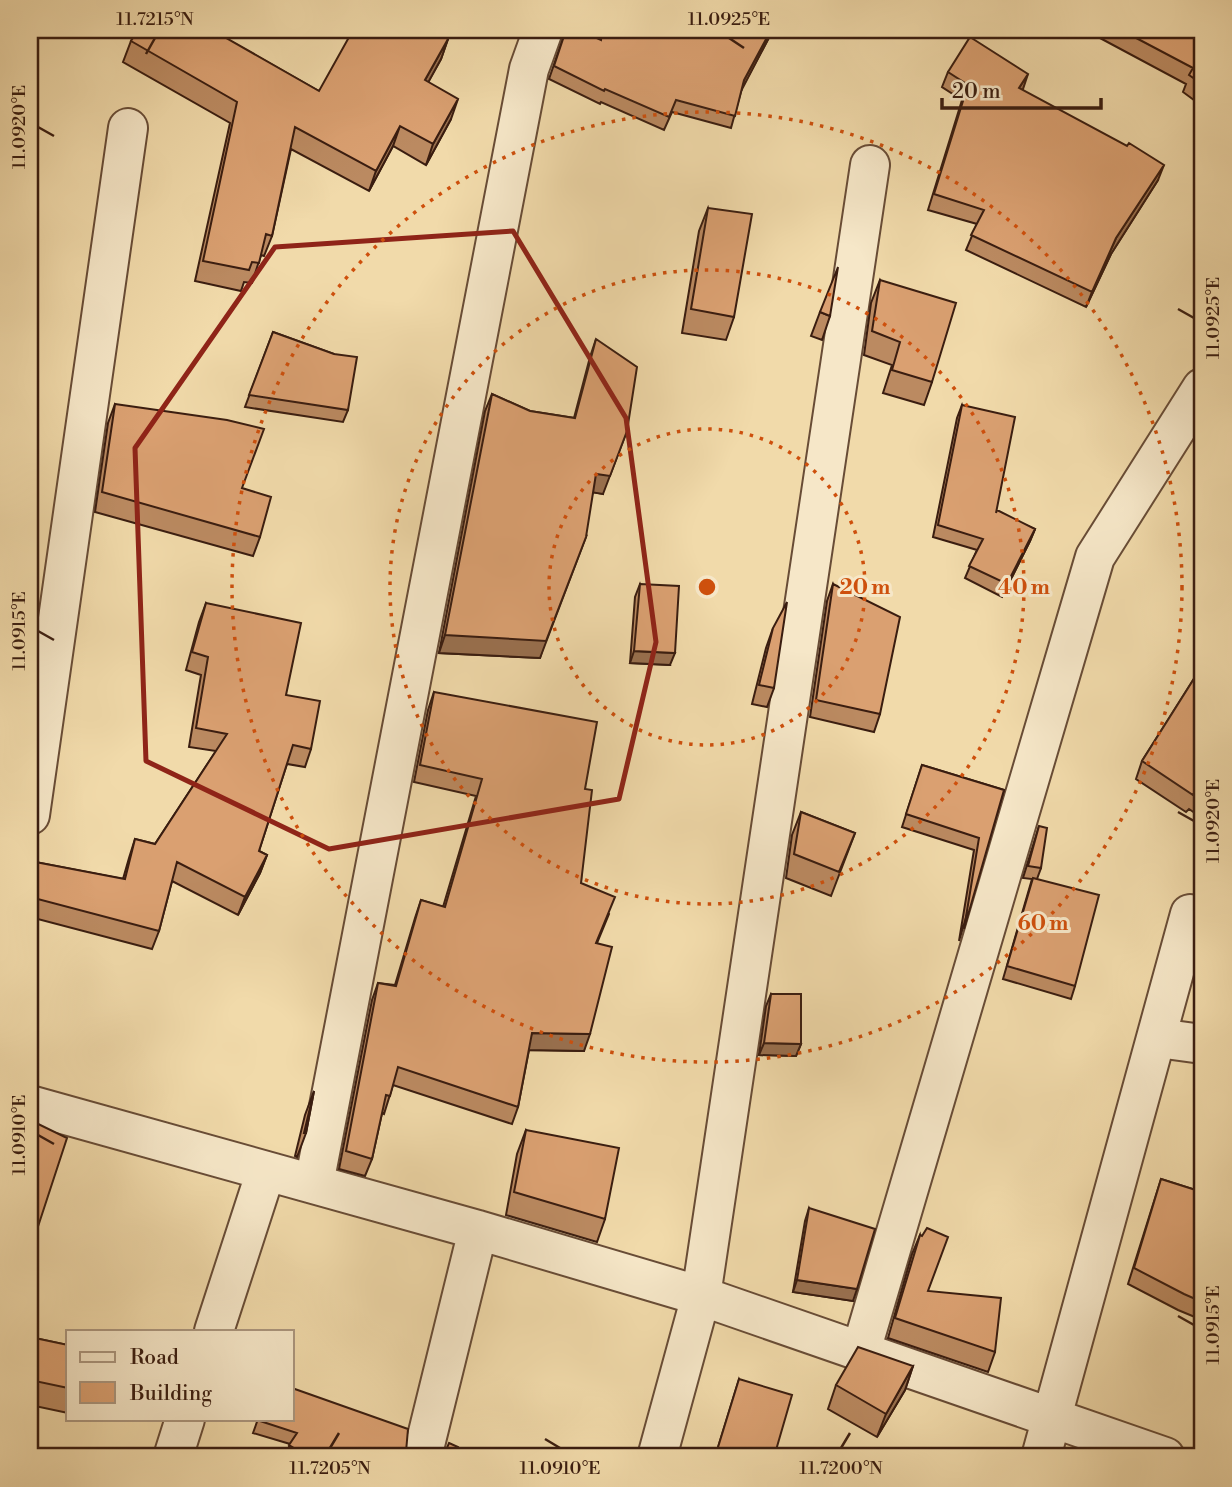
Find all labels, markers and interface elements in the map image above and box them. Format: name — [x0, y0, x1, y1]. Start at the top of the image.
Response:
text: 11.7215°N — [116, 8, 194, 31]
text: 11.0925°E — [688, 8, 770, 31]
scale bar — [942, 66, 1101, 110]
text: 20 m — [952, 79, 1001, 105]
text: 11.0920°E — [8, 85, 31, 169]
text: 11.0925°E — [1202, 277, 1225, 359]
centre of rings — [695, 575, 719, 599]
text: 20 m — [840, 575, 890, 601]
text: 40 m — [998, 575, 1050, 601]
text: 11.0915°E — [8, 591, 31, 671]
text: 11.0920°E — [1202, 779, 1225, 863]
text: 60 m — [1018, 911, 1068, 937]
text: 11.0910°E — [8, 1095, 31, 1175]
text: 11.0915°E — [1202, 1285, 1225, 1365]
legend — [66, 1330, 294, 1420]
text: Road — [130, 1345, 179, 1371]
text: Building — [129, 1381, 212, 1407]
text: 11.7205°N — [289, 1457, 371, 1480]
text: 11.0910°E — [520, 1457, 600, 1480]
text: 11.7200°N — [799, 1457, 883, 1480]

